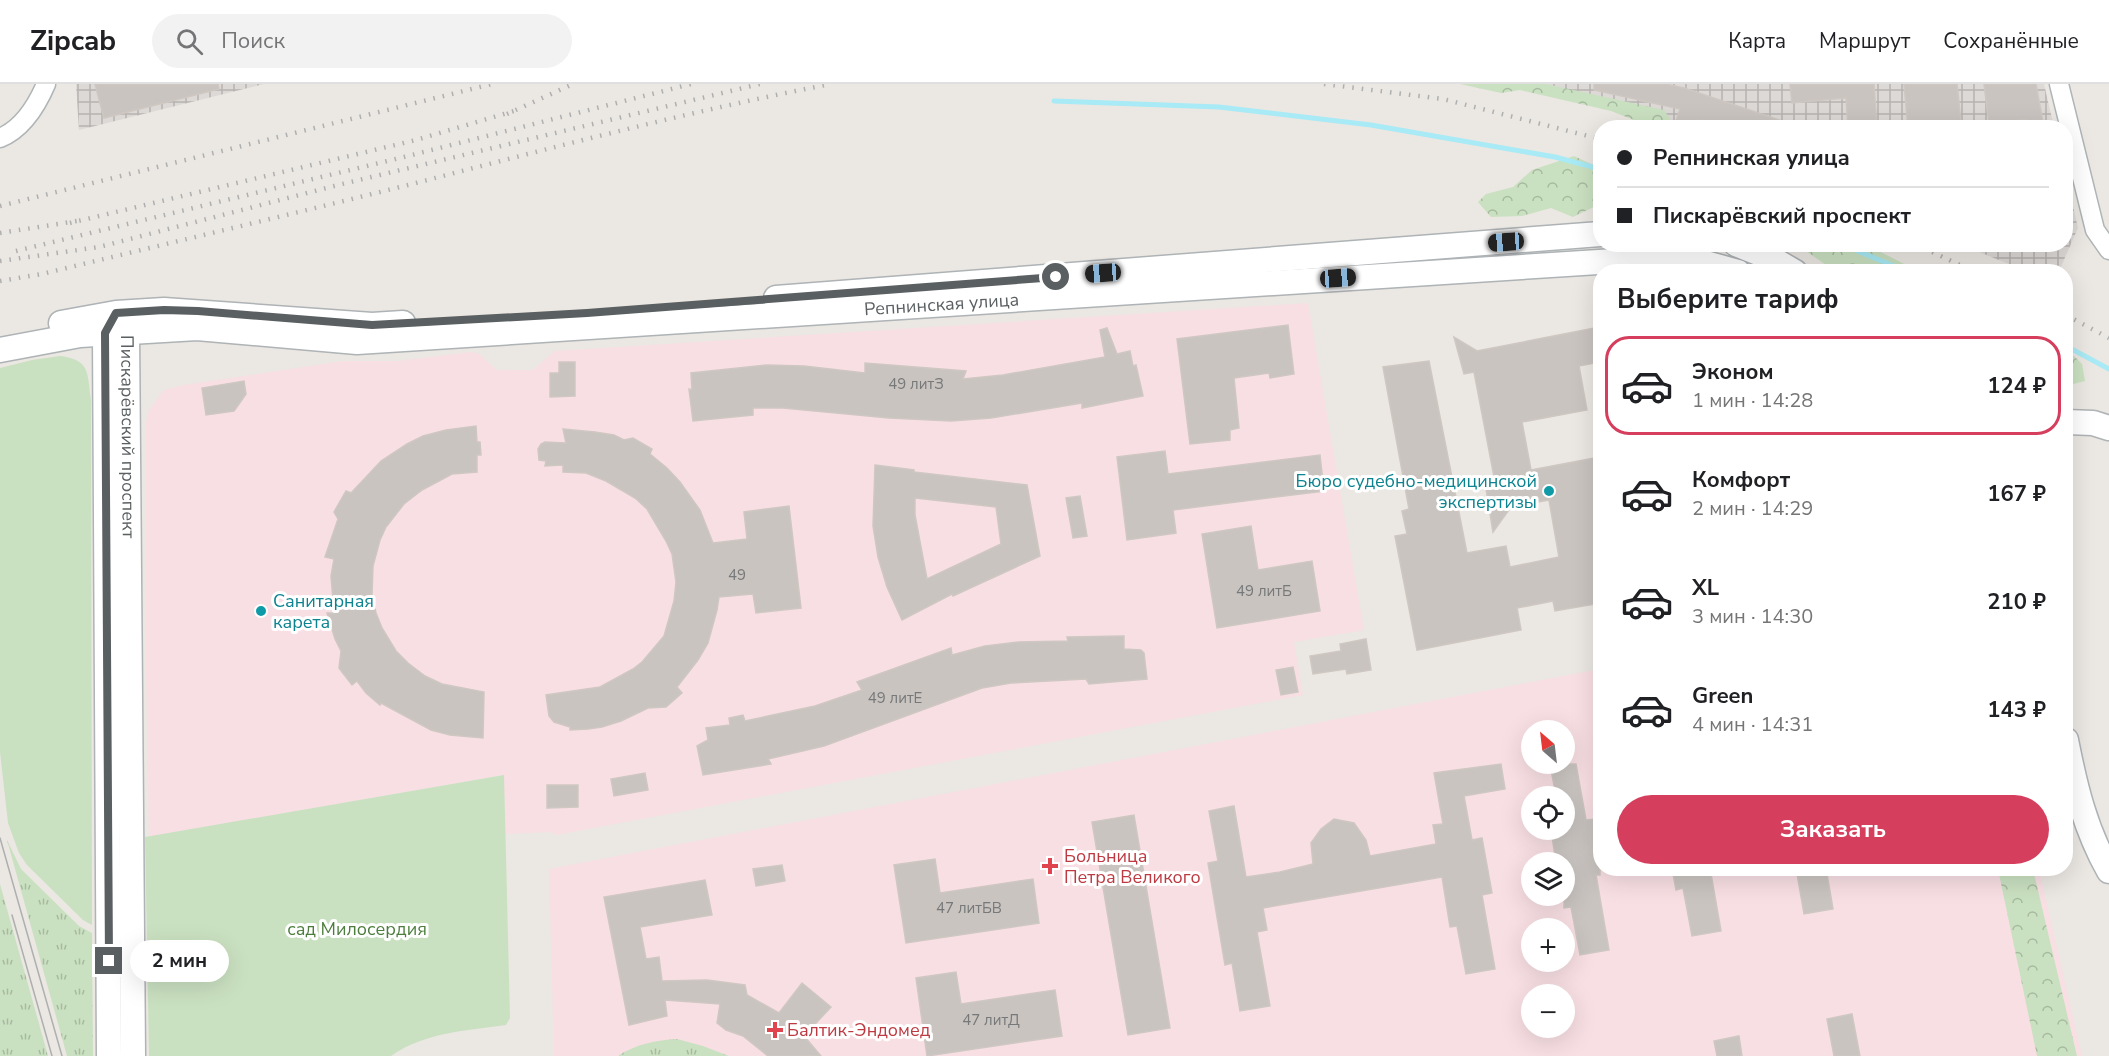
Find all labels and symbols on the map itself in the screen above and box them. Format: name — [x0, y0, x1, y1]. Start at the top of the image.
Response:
car — [1487, 232, 1525, 252]
route start — [1042, 263, 1069, 290]
car — [1084, 263, 1122, 283]
car — [1319, 268, 1357, 288]
street label: Репнинская улица — [863, 287, 1020, 321]
street label: Пискарёвский проспект — [115, 335, 141, 539]
house number: 49 литЗ — [888, 374, 944, 394]
place label: Бюро судебно-медицинской экспертизы — [1296, 469, 1537, 514]
marker: Бюро судебно-медицинской экспертизы — [1542, 484, 1556, 498]
house number: 49 — [728, 565, 746, 585]
house number: 49 литБ — [1236, 581, 1292, 601]
place label: Санитарная карета — [273, 589, 374, 634]
marker: Санитарная карета — [254, 604, 268, 618]
house number: 49 литЕ — [868, 688, 922, 708]
north arrow — [1521, 720, 1575, 774]
place label: Больница Петра Великого — [1064, 844, 1201, 889]
marker: Больница Петра Великого — [1041, 857, 1059, 875]
house number: 47 литБВ — [936, 898, 1002, 918]
park label: сад Милосердия — [287, 917, 427, 941]
callout: 2 мин — [130, 940, 229, 982]
route end — [95, 947, 122, 974]
house number: 47 литД — [962, 1010, 1020, 1030]
place label: Балтик-Эндомед — [787, 1018, 931, 1042]
marker: Балтик-Эндомед — [768, 1023, 782, 1037]

